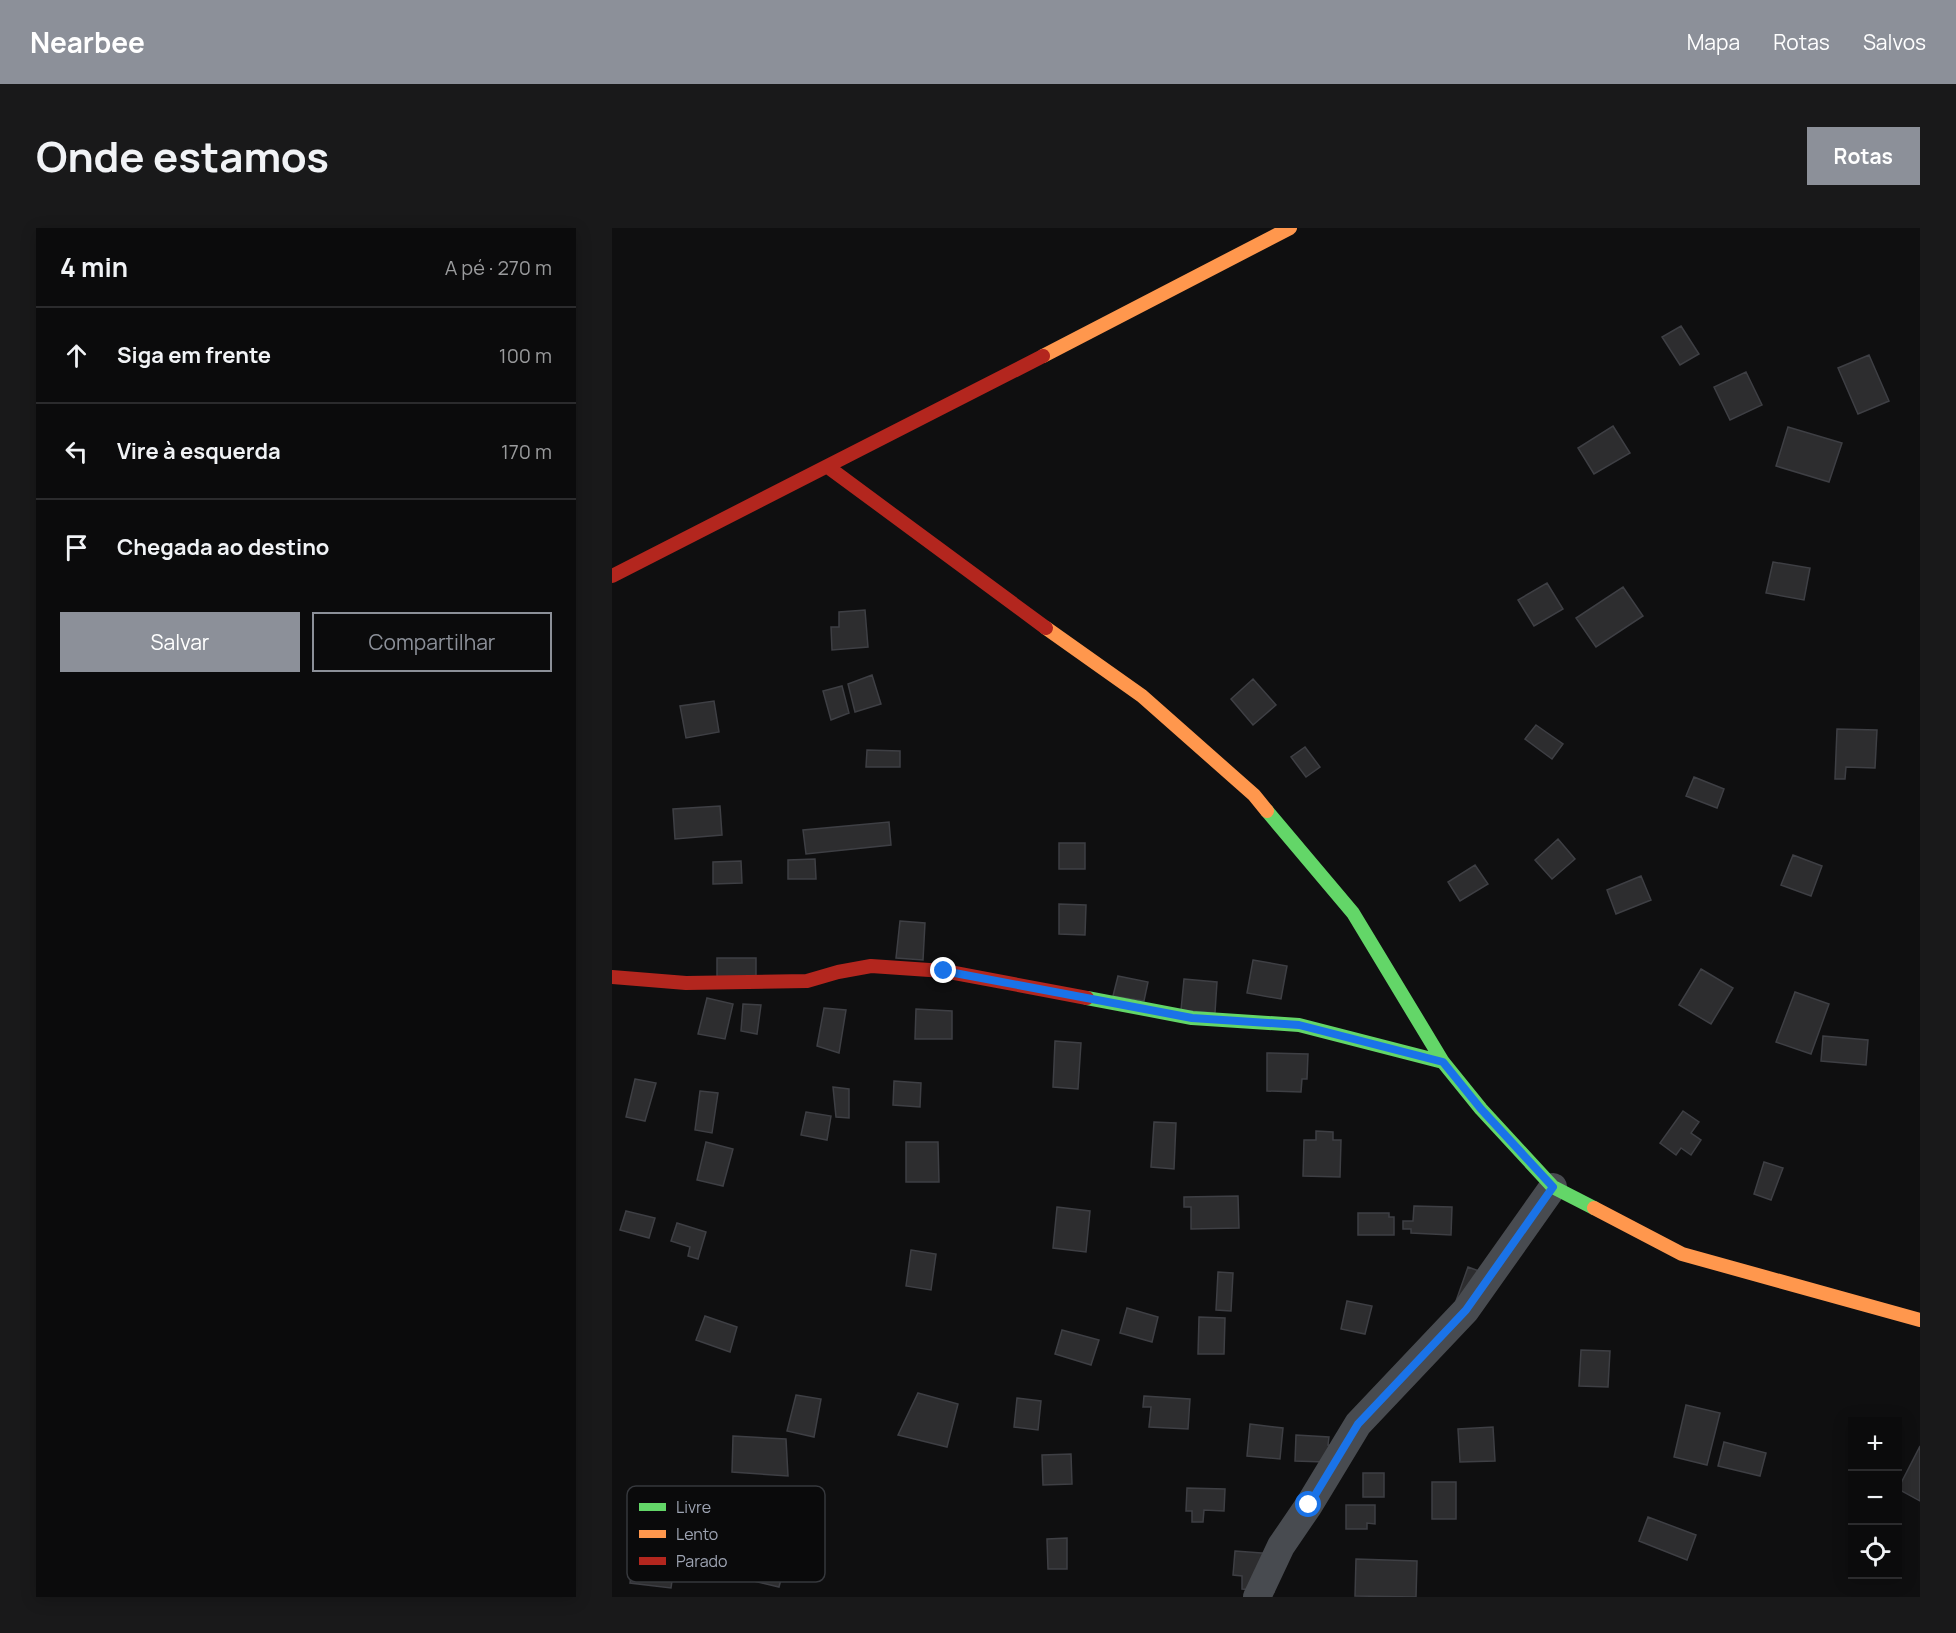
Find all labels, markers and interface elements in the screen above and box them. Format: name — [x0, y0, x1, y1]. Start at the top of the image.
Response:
text: Nearbee — [30, 23, 145, 61]
text: Mapa — [1687, 28, 1740, 56]
text: Rotas — [1773, 28, 1830, 56]
text: Salvos — [1863, 28, 1926, 56]
text: Onde estamos — [36, 127, 329, 185]
button: Rotas — [1807, 127, 1920, 185]
text: 4 min — [60, 249, 128, 285]
text: A pé · 270 m — [445, 254, 552, 281]
icon: ahead — [60, 339, 93, 372]
text: Siga em frente — [117, 340, 271, 370]
text: 100 m — [499, 342, 552, 369]
icon: left — [60, 435, 93, 468]
text: Vire à esquerda — [117, 436, 281, 466]
text: 170 m — [501, 438, 552, 465]
icon: arrive — [60, 531, 93, 564]
text: Chegada ao destino — [117, 532, 329, 562]
button: Salvar — [60, 612, 300, 672]
button: Compartilhar — [312, 612, 552, 672]
route end — [930, 957, 956, 983]
map controls — [1848, 1417, 1902, 1579]
button: + — [1848, 1417, 1902, 1471]
button: − — [1848, 1471, 1902, 1525]
legend — [627, 1486, 825, 1582]
route start — [1295, 1491, 1321, 1517]
text: Livre — [676, 1496, 711, 1518]
text: Lento — [676, 1523, 718, 1545]
button: locate — [1848, 1525, 1902, 1579]
text: Parado — [676, 1550, 727, 1572]

